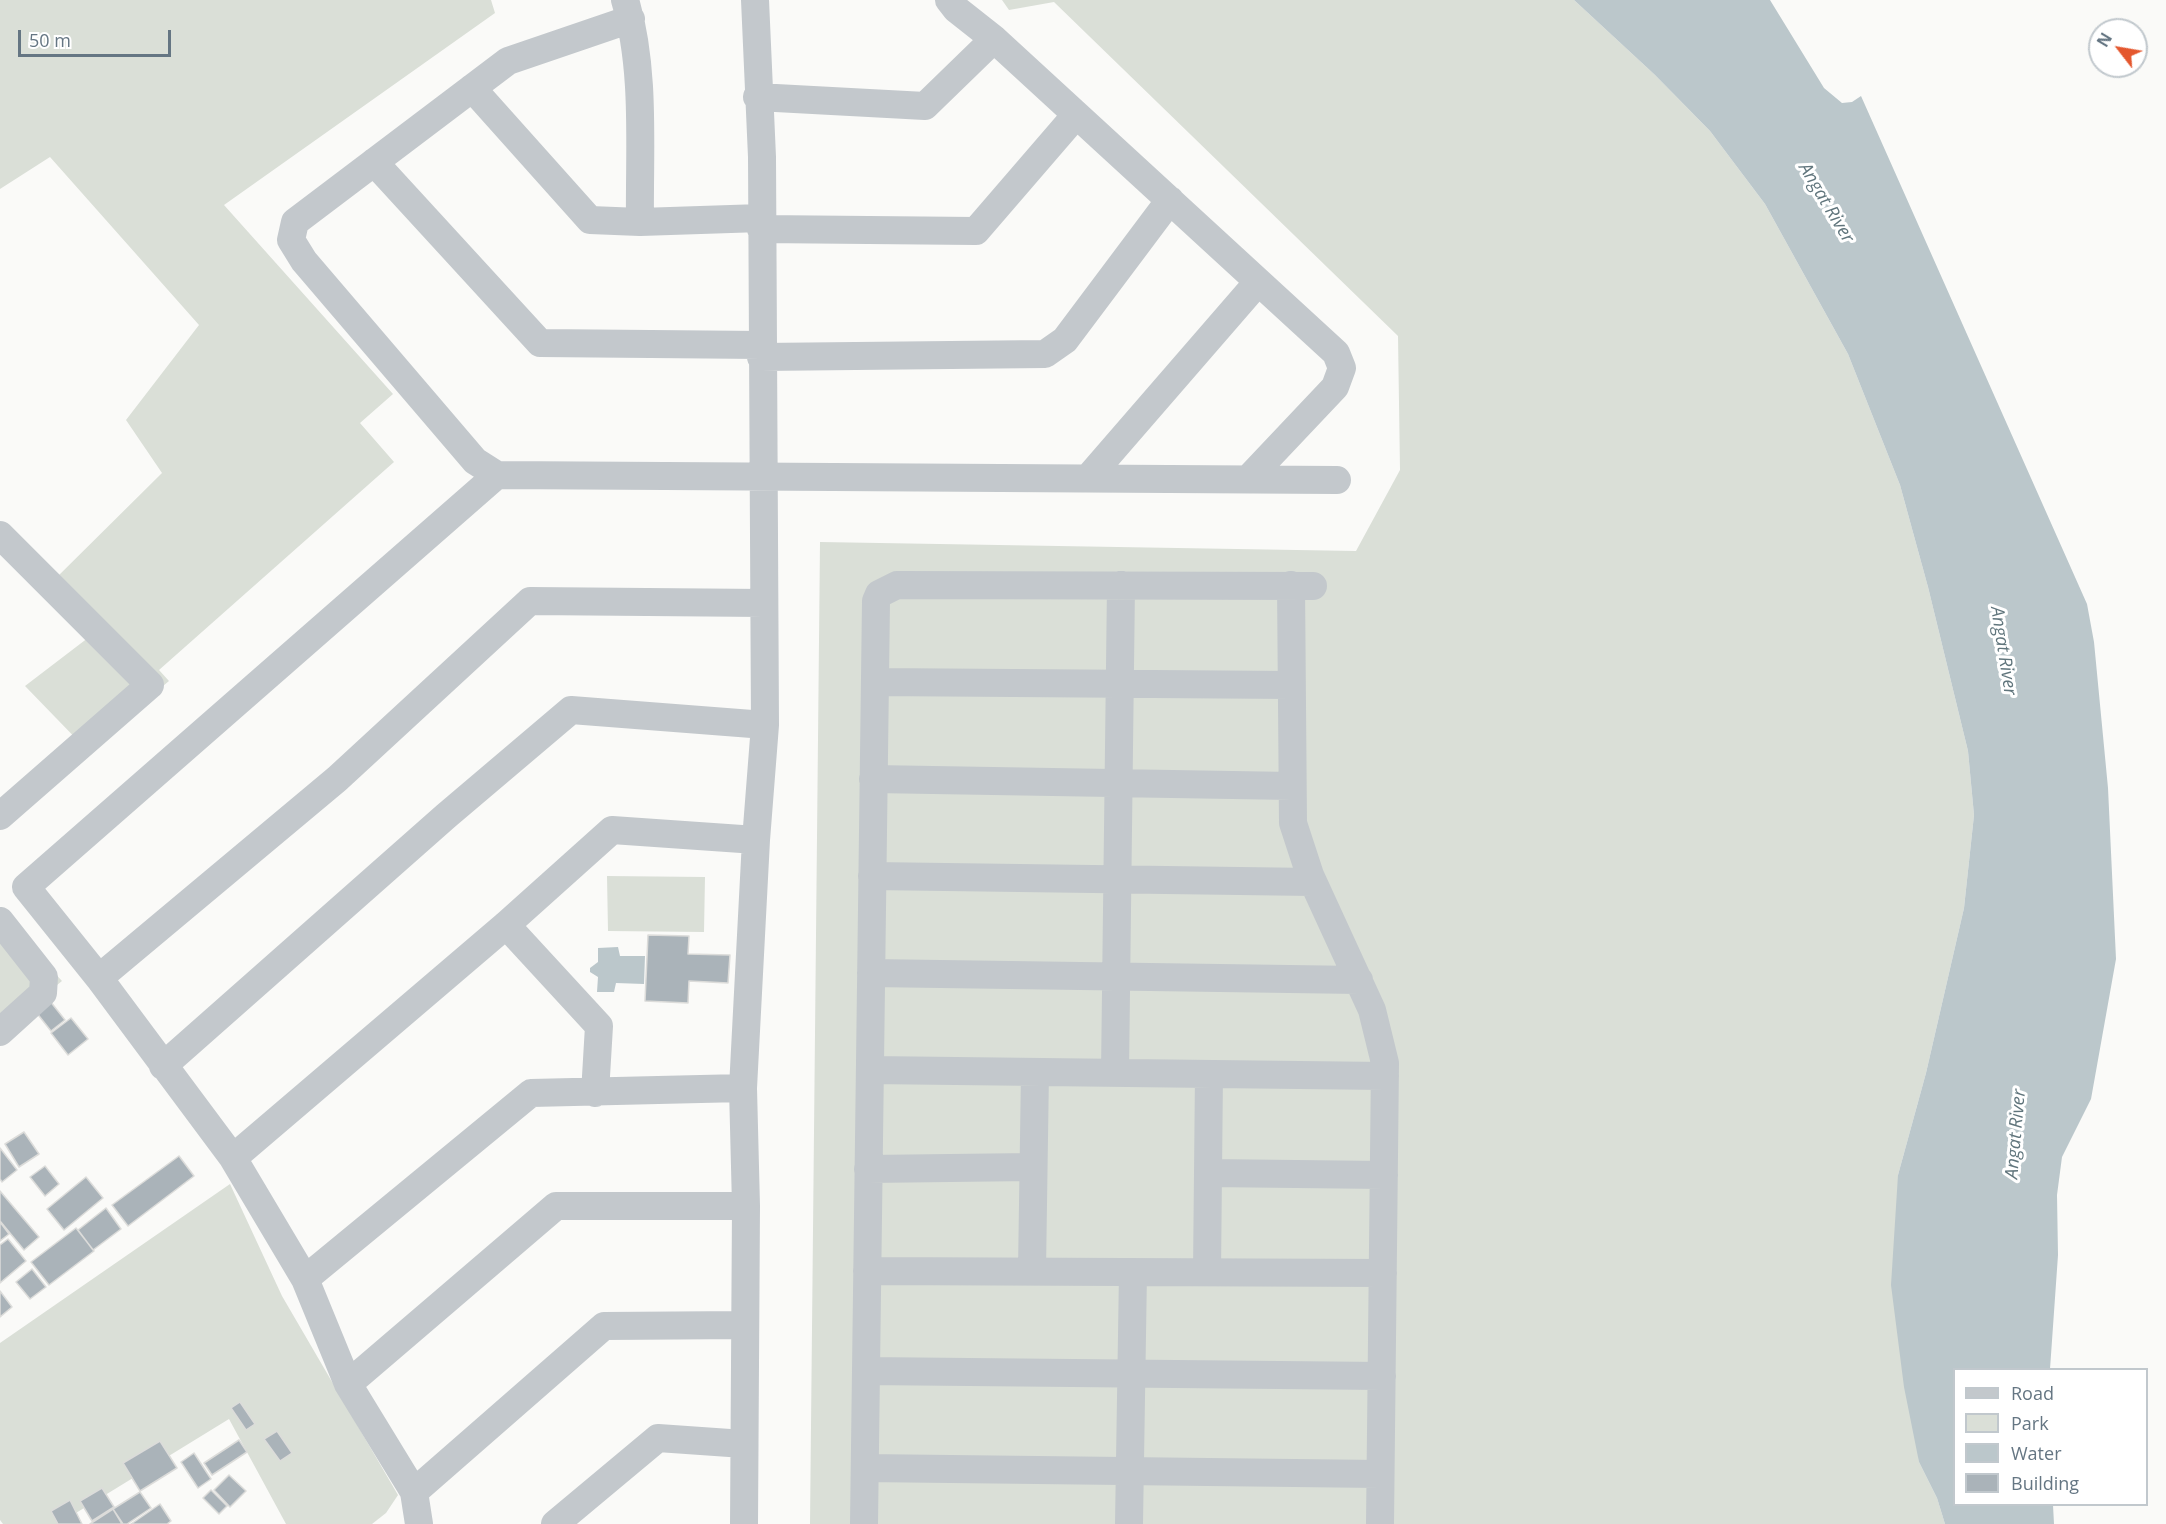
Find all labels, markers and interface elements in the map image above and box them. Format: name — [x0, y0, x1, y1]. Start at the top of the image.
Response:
scale bar — [21, 18, 174, 56]
north arrow — [2088, 18, 2148, 78]
text: 50 m — [29, 28, 71, 52]
text: N — [2092, 29, 2117, 51]
water label: Angat River — [1794, 159, 1858, 247]
water label: Angat River — [1985, 605, 2021, 697]
water label: Angat River — [2001, 1088, 2031, 1180]
legend — [1953, 1368, 2148, 1506]
text: Road — [2011, 1381, 2054, 1405]
text: Park — [2011, 1411, 2049, 1435]
text: Water — [2011, 1441, 2062, 1465]
text: Building — [2011, 1471, 2079, 1495]

